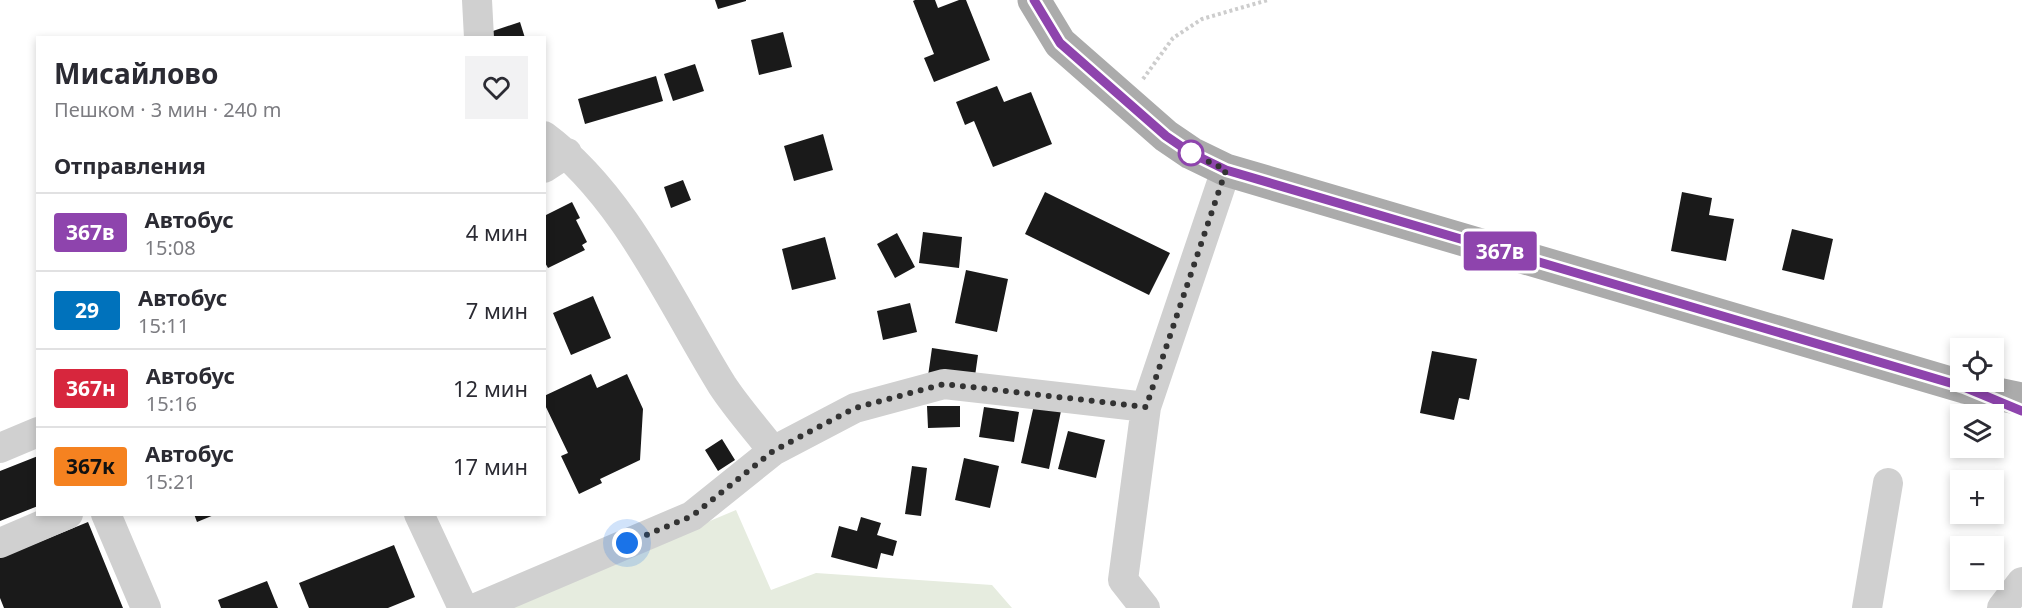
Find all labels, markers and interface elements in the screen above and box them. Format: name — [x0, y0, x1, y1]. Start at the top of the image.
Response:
text: Мисайлово — [54, 54, 218, 92]
button: heart — [465, 56, 528, 119]
text: Пешком · 3 мин · 240 m — [54, 96, 281, 123]
unlabelled marker — [1178, 140, 1204, 166]
text: Отправления — [54, 150, 206, 180]
text: Автобус — [145, 204, 234, 234]
text: 4 мин — [466, 217, 528, 247]
text: 367в — [66, 218, 115, 246]
line badge: 367в — [1458, 232, 1542, 270]
text: 15:08 — [145, 234, 196, 261]
text: 367в — [1476, 237, 1524, 265]
text: Автобус — [138, 282, 227, 312]
text: 7 мин — [466, 295, 528, 325]
text: 29 — [75, 296, 99, 324]
text: 15:11 — [138, 312, 189, 339]
map controls — [1950, 338, 2004, 590]
button: locate — [1950, 338, 2004, 392]
text: Автобус — [146, 360, 235, 390]
text: 12 мин — [453, 373, 528, 403]
text: 367н — [66, 374, 116, 402]
text: 15:16 — [146, 390, 197, 417]
button: layers — [1950, 404, 2004, 458]
text: Автобус — [145, 438, 234, 468]
text: 17 мин — [453, 451, 528, 481]
text: 367к — [66, 452, 115, 480]
text: 15:21 — [145, 468, 196, 495]
button: + — [1950, 470, 2004, 524]
your location — [612, 528, 642, 558]
button: − — [1950, 536, 2004, 590]

